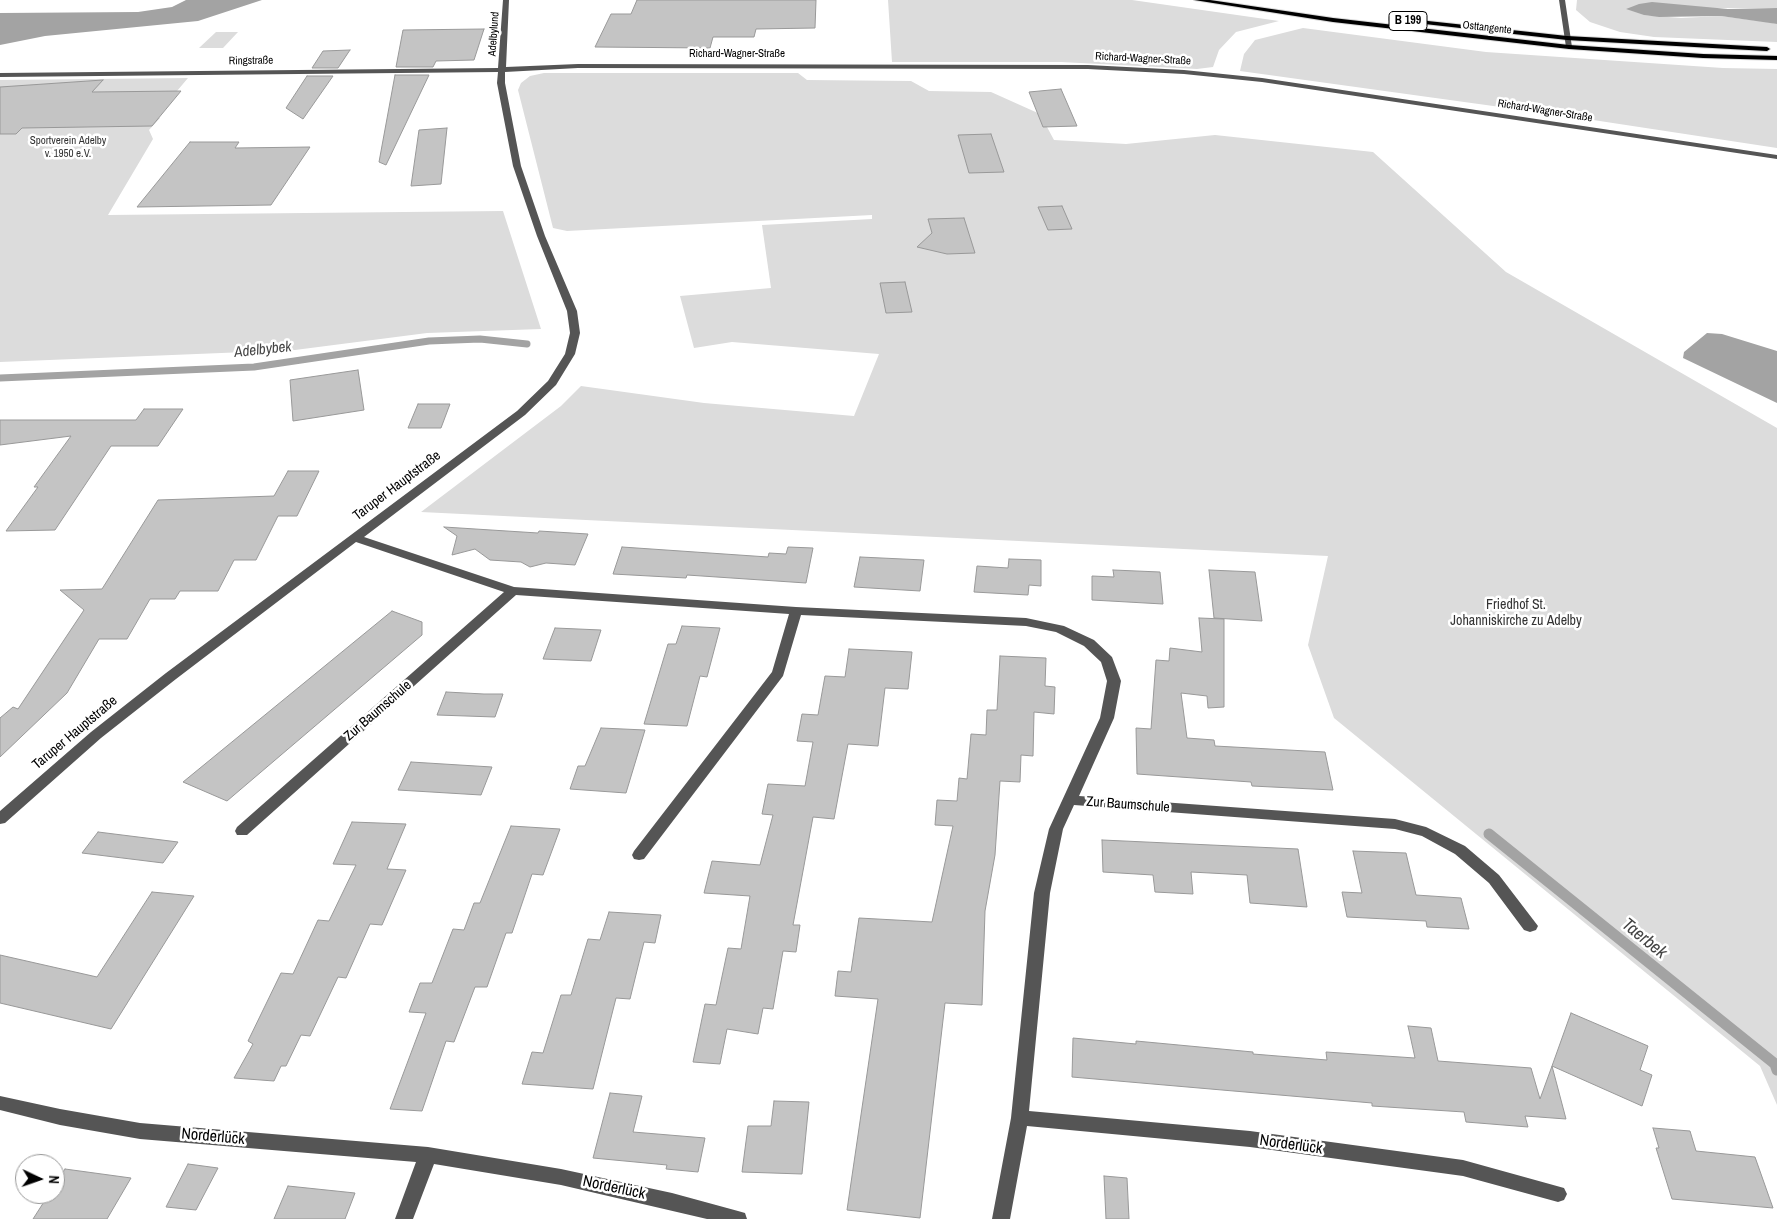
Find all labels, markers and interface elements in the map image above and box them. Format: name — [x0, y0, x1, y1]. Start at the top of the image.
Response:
street label: Adelbylund — [486, 11, 502, 57]
road number: B 199 — [1389, 12, 1427, 30]
street label: Osttangente — [1462, 19, 1512, 37]
street label: Richard-Wagner-Straße — [689, 47, 785, 61]
street label: Richard-Wagner-Straße — [1095, 50, 1191, 68]
street label: Ringstraße — [229, 54, 273, 68]
street label: Richard-Wagner-Straße — [1497, 97, 1593, 125]
park label: Sportverein Adelby v. 1950 e.V. — [30, 134, 106, 160]
water label: Adelbybek — [233, 338, 293, 362]
street label: Taruper Hauptstraße — [350, 448, 444, 524]
park label: Friedhof St. Johanniskirche zu Adelby — [1450, 597, 1582, 630]
street label: Zur Baumschule — [341, 677, 415, 745]
street label: Taruper Hauptstraße — [29, 693, 121, 773]
street label: Zur Baumschule — [1086, 794, 1170, 816]
water label: Taerbek — [1617, 914, 1671, 964]
street label: Norderlück — [181, 1125, 245, 1149]
street label: Norderlück — [1258, 1131, 1324, 1159]
north arrow — [15, 1154, 65, 1204]
street label: Norderlück — [581, 1172, 647, 1204]
text: N — [45, 1175, 63, 1184]

